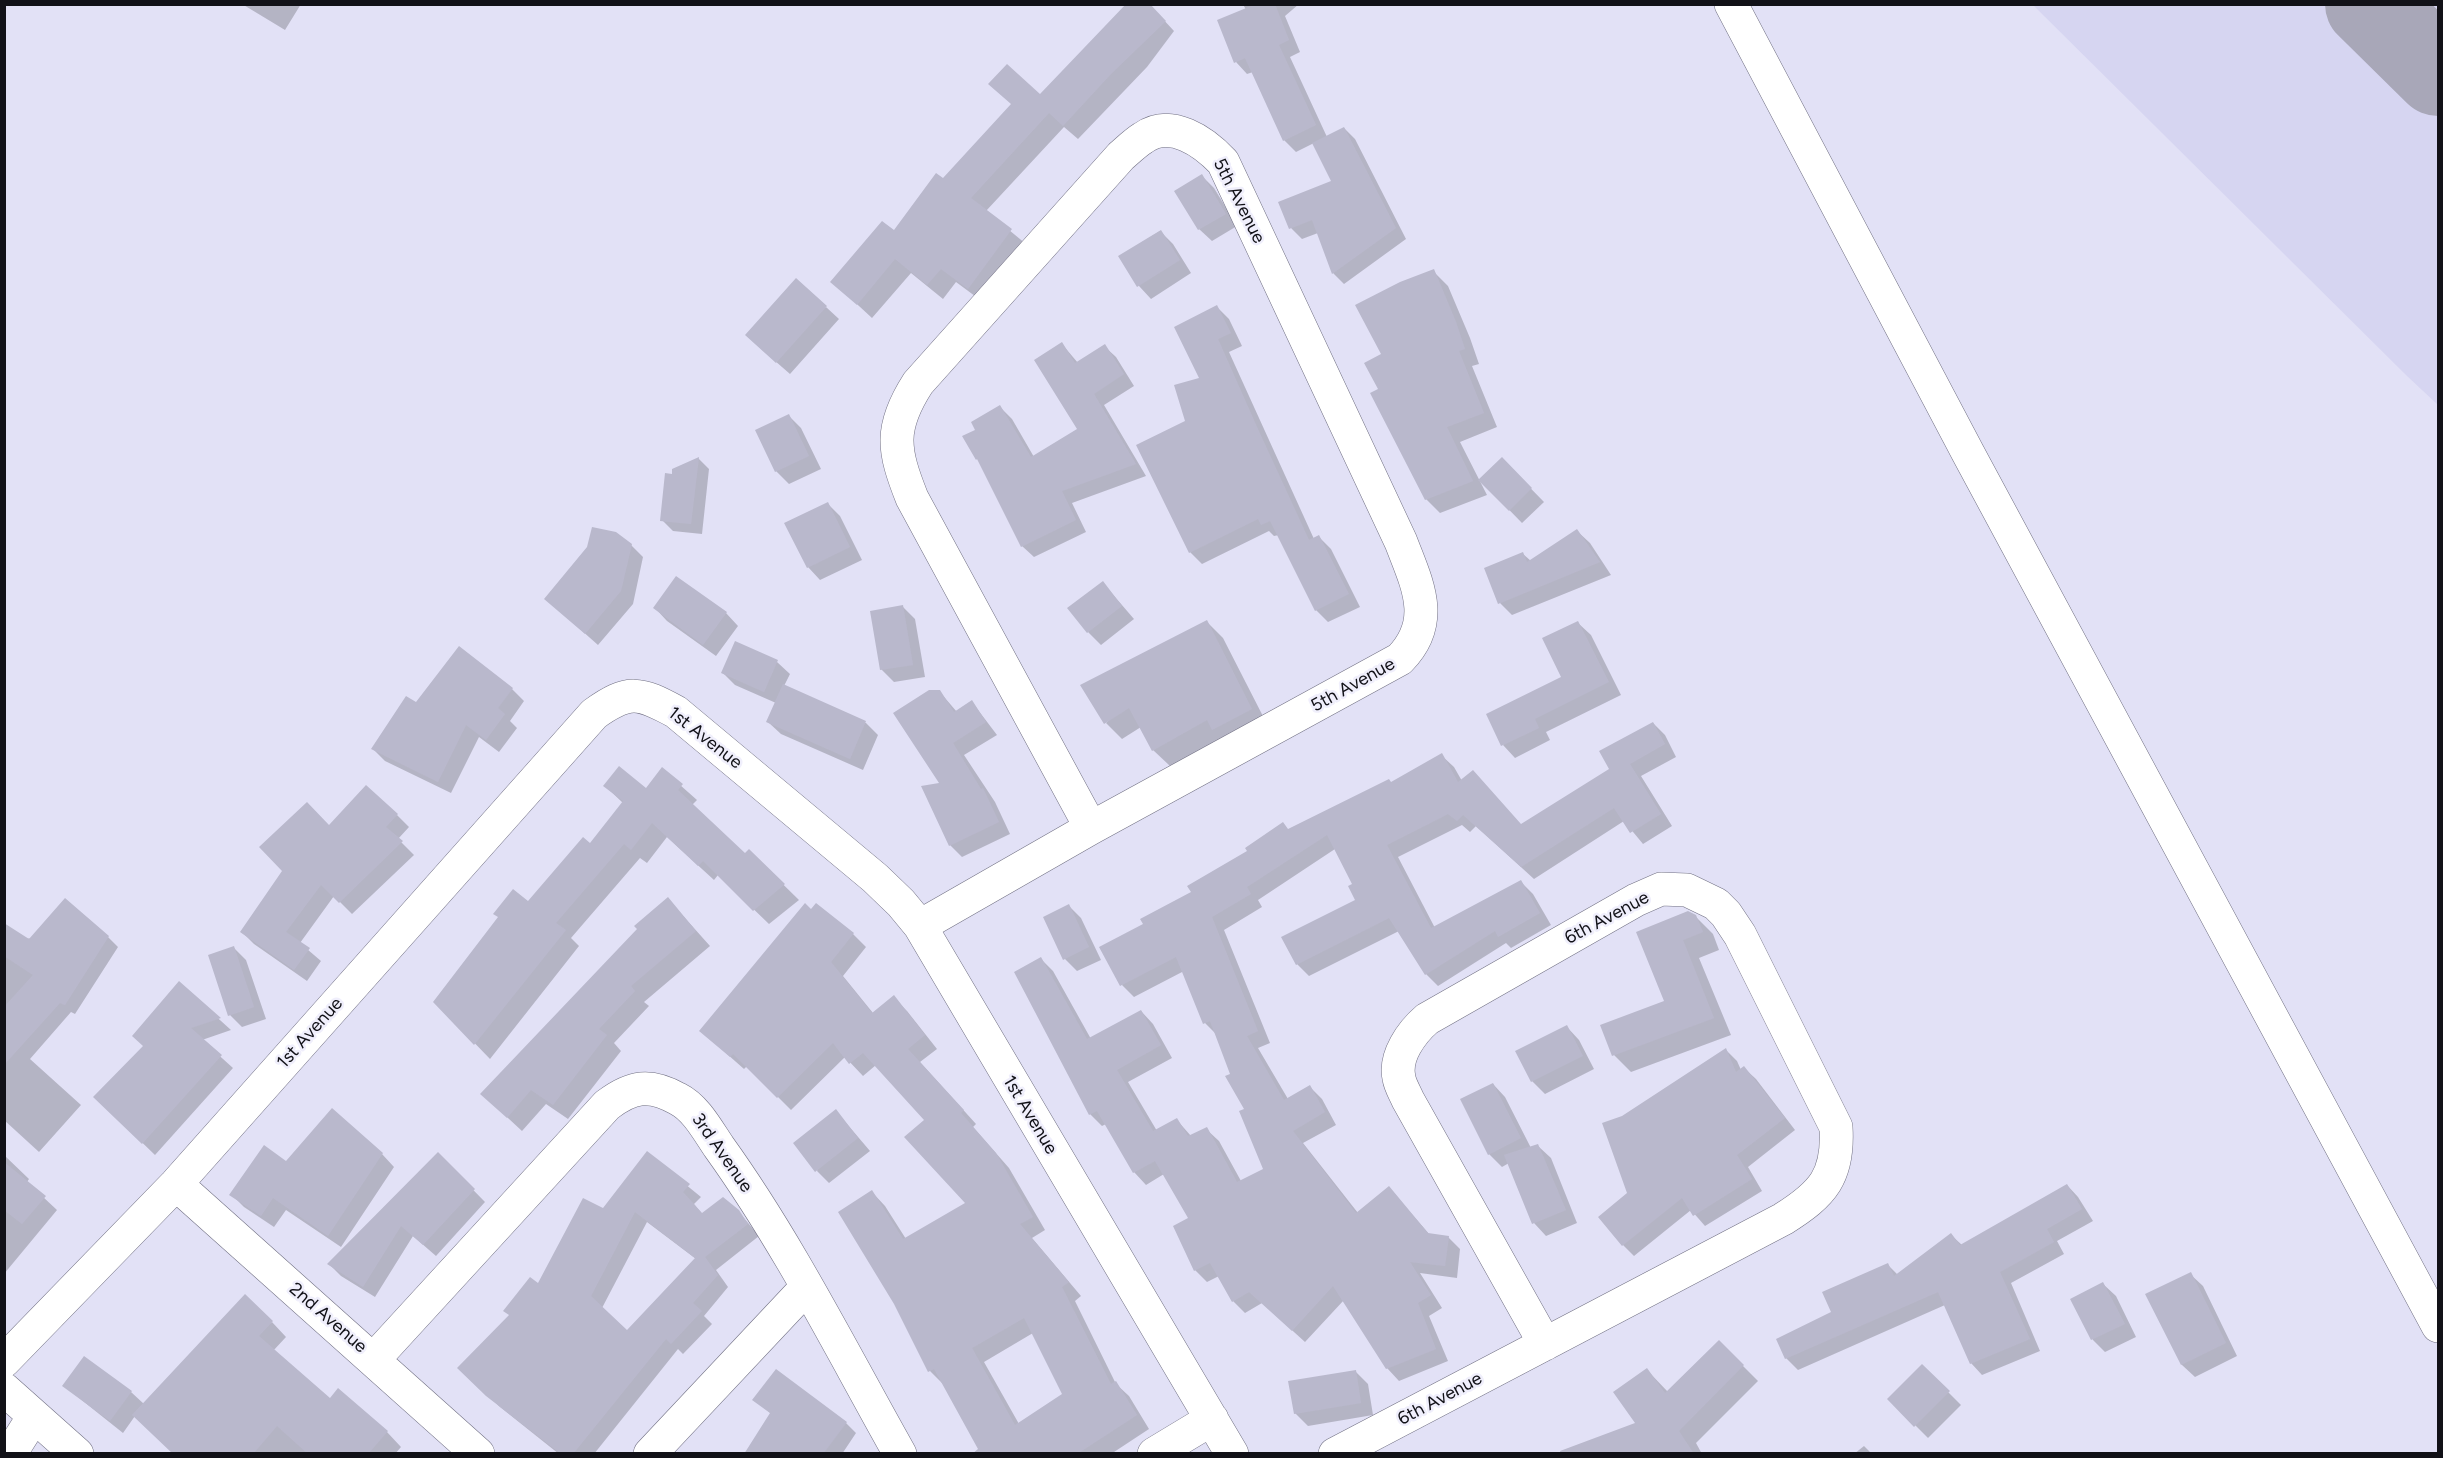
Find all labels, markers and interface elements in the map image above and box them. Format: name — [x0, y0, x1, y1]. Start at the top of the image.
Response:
street label: 5th Avenue — [1208, 155, 1270, 247]
street label: 5th Avenue — [1307, 653, 1399, 717]
street label: 1st Avenue — [664, 702, 746, 774]
street label: 6th Avenue — [1561, 887, 1653, 949]
street label: 1st Avenue — [273, 993, 347, 1073]
street label: 1st Avenue — [998, 1072, 1062, 1158]
street label: 3rd Avenue — [687, 1109, 757, 1197]
street label: 2nd Avenue — [285, 1278, 371, 1358]
street label: 6th Avenue — [1394, 1368, 1486, 1430]

